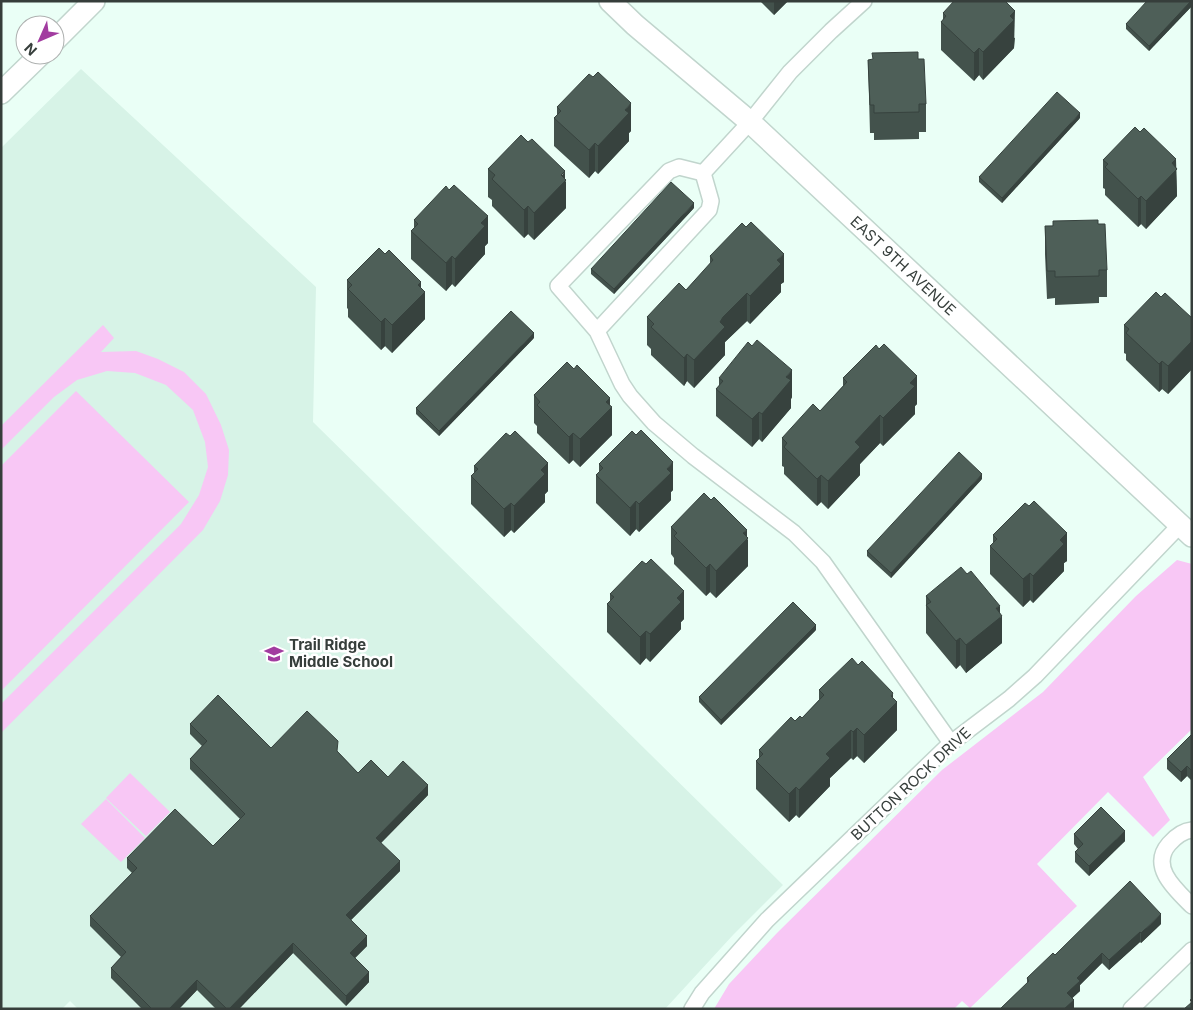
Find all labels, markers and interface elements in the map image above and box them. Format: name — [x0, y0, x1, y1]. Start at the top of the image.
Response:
north arrow — [15, 15, 65, 65]
text: N — [21, 40, 40, 59]
street label: EAST 9TH AVENUE — [847, 212, 960, 319]
place label: Trail Ridge Middle School — [289, 635, 393, 671]
school or university icon: Trail Ridge Middle School — [263, 643, 285, 665]
street label: BUTTON ROCK DRIVE — [847, 723, 975, 844]

